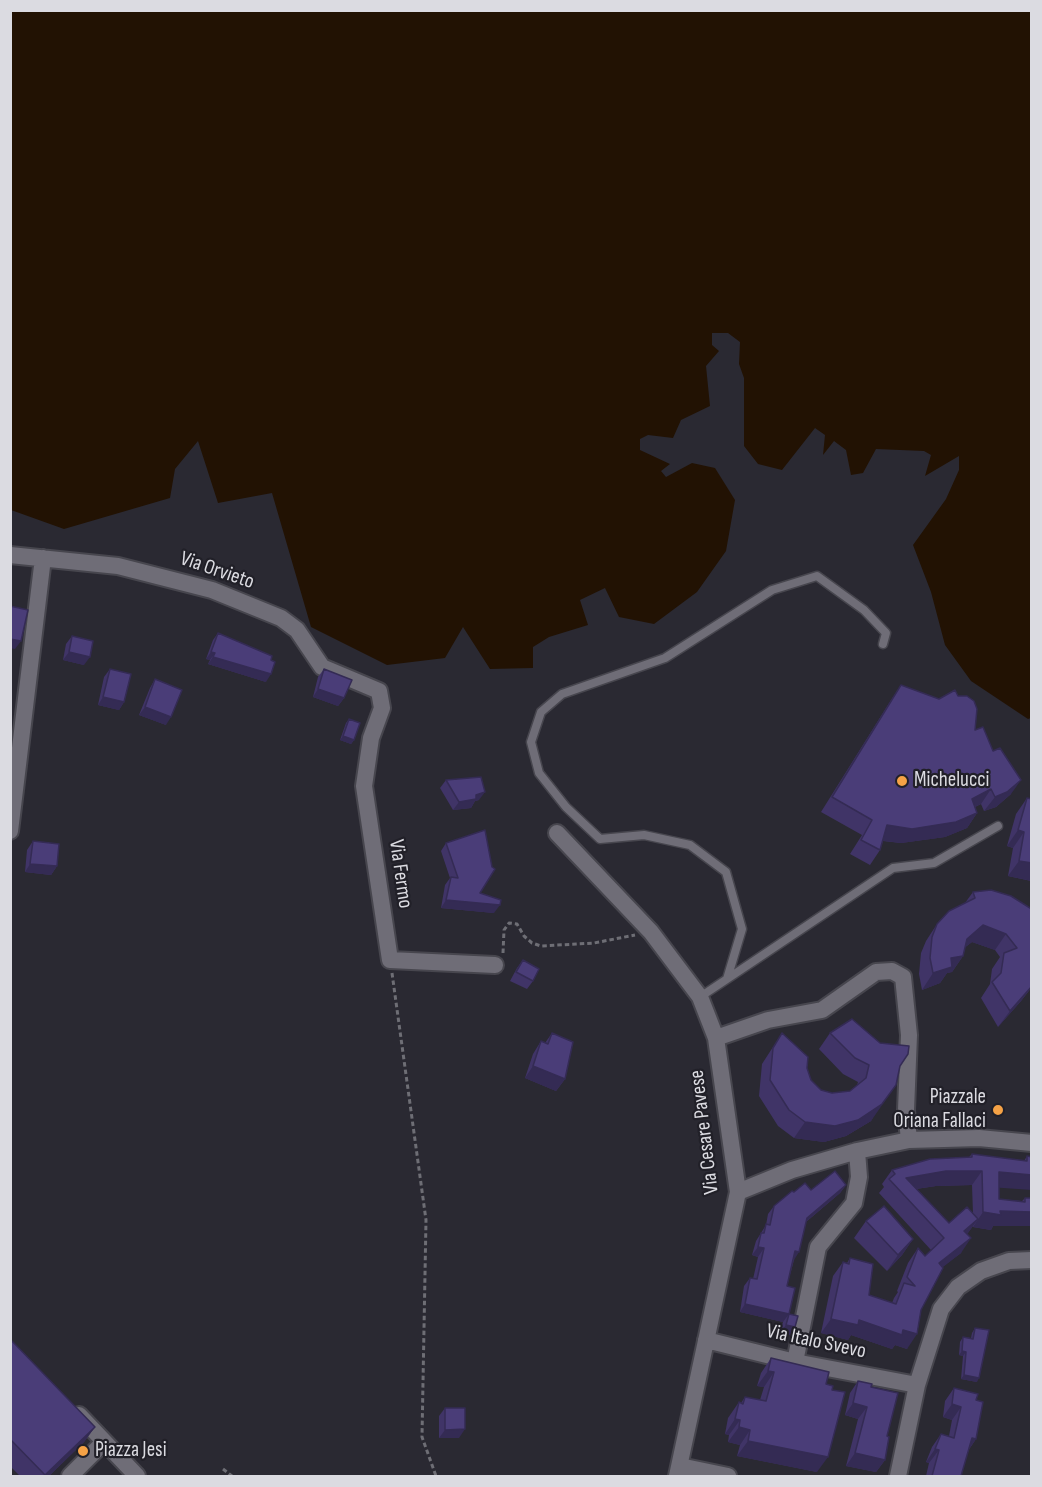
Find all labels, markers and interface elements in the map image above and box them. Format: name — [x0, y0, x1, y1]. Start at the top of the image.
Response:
street label: Via Orvieto — [177, 547, 257, 595]
place label: Michelucci — [914, 768, 990, 794]
marker: Michelucci — [895, 774, 909, 788]
street label: Via Fermo — [383, 838, 417, 910]
street label: Via Cesare Pavese — [685, 1068, 725, 1196]
place label: Piazzale Oriana Fallaci — [893, 1085, 986, 1135]
marker: Piazzale Oriana Fallaci — [991, 1103, 1005, 1117]
street label: Via Italo Svevo — [764, 1319, 868, 1365]
place label: Piazza Jesi — [95, 1438, 167, 1464]
marker: Piazza Jesi — [76, 1444, 90, 1458]

